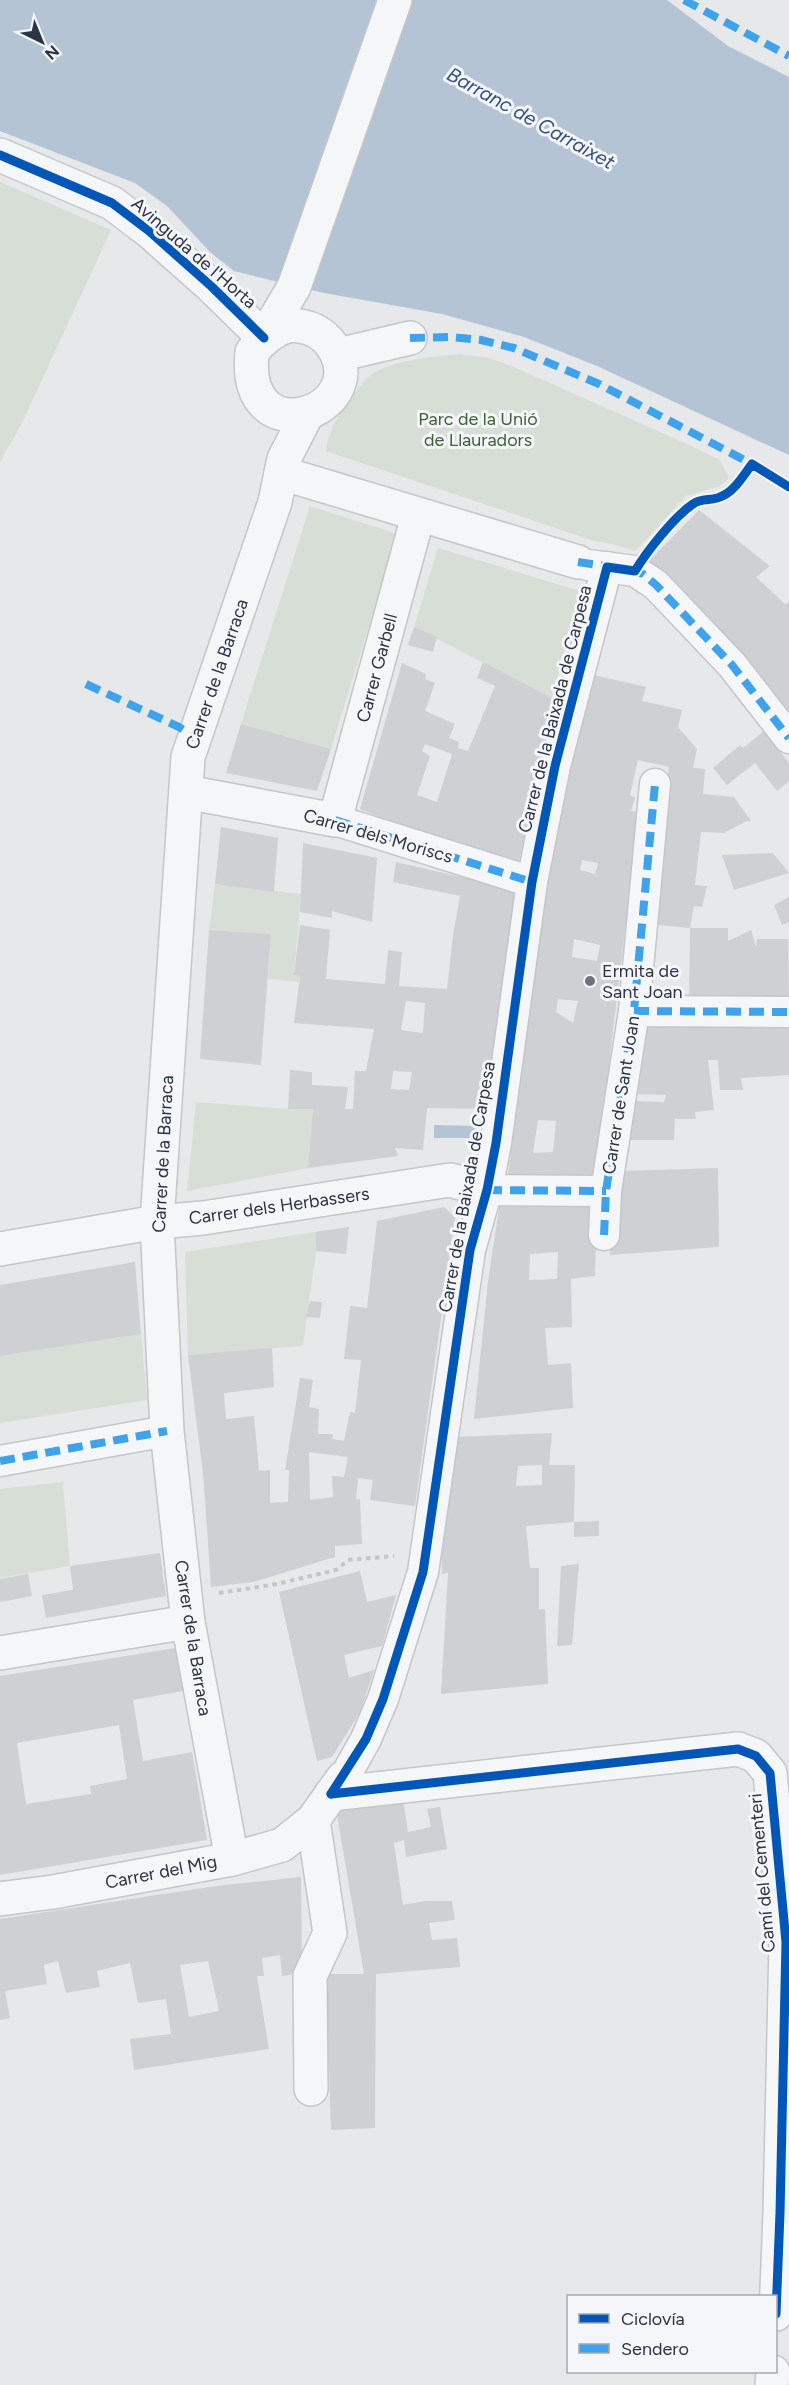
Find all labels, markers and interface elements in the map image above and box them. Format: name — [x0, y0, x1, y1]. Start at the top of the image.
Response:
north arrow — [12, 12, 72, 72]
text: N — [41, 41, 63, 64]
water label: Barranc de Carraixet — [443, 62, 619, 174]
street label: Avinguda de l'Horta — [127, 193, 261, 313]
park label: Parc de la Unió de Llauradors — [418, 408, 538, 451]
street label: Carrer de la Baixada de Carpesa — [514, 583, 596, 835]
street label: Carrer de la Barraca — [181, 596, 253, 752]
street label: Carrer Garbell — [352, 611, 402, 725]
street label: Carrer dels Moriscs — [301, 804, 455, 868]
place label: Ermita de Sant Joan — [602, 960, 682, 1003]
marker: Ermita de Sant Joan — [583, 974, 597, 988]
street label: Carrer de Sant Joan — [598, 1014, 644, 1176]
street label: Carrer de la Baixada de Carpesa — [434, 1060, 500, 1314]
street label: Carrer de la Barraca — [148, 1075, 178, 1233]
street label: Carrer dels Herbassers — [187, 1182, 371, 1230]
street label: Carrer de la Barraca — [170, 1558, 216, 1718]
street label: Camí del Cementeri — [744, 1792, 780, 1954]
street label: Carrer del Mig — [103, 1850, 219, 1894]
legend — [567, 2295, 777, 2373]
text: Ciclovía — [621, 2308, 685, 2330]
text: Sendero — [621, 2338, 689, 2360]

